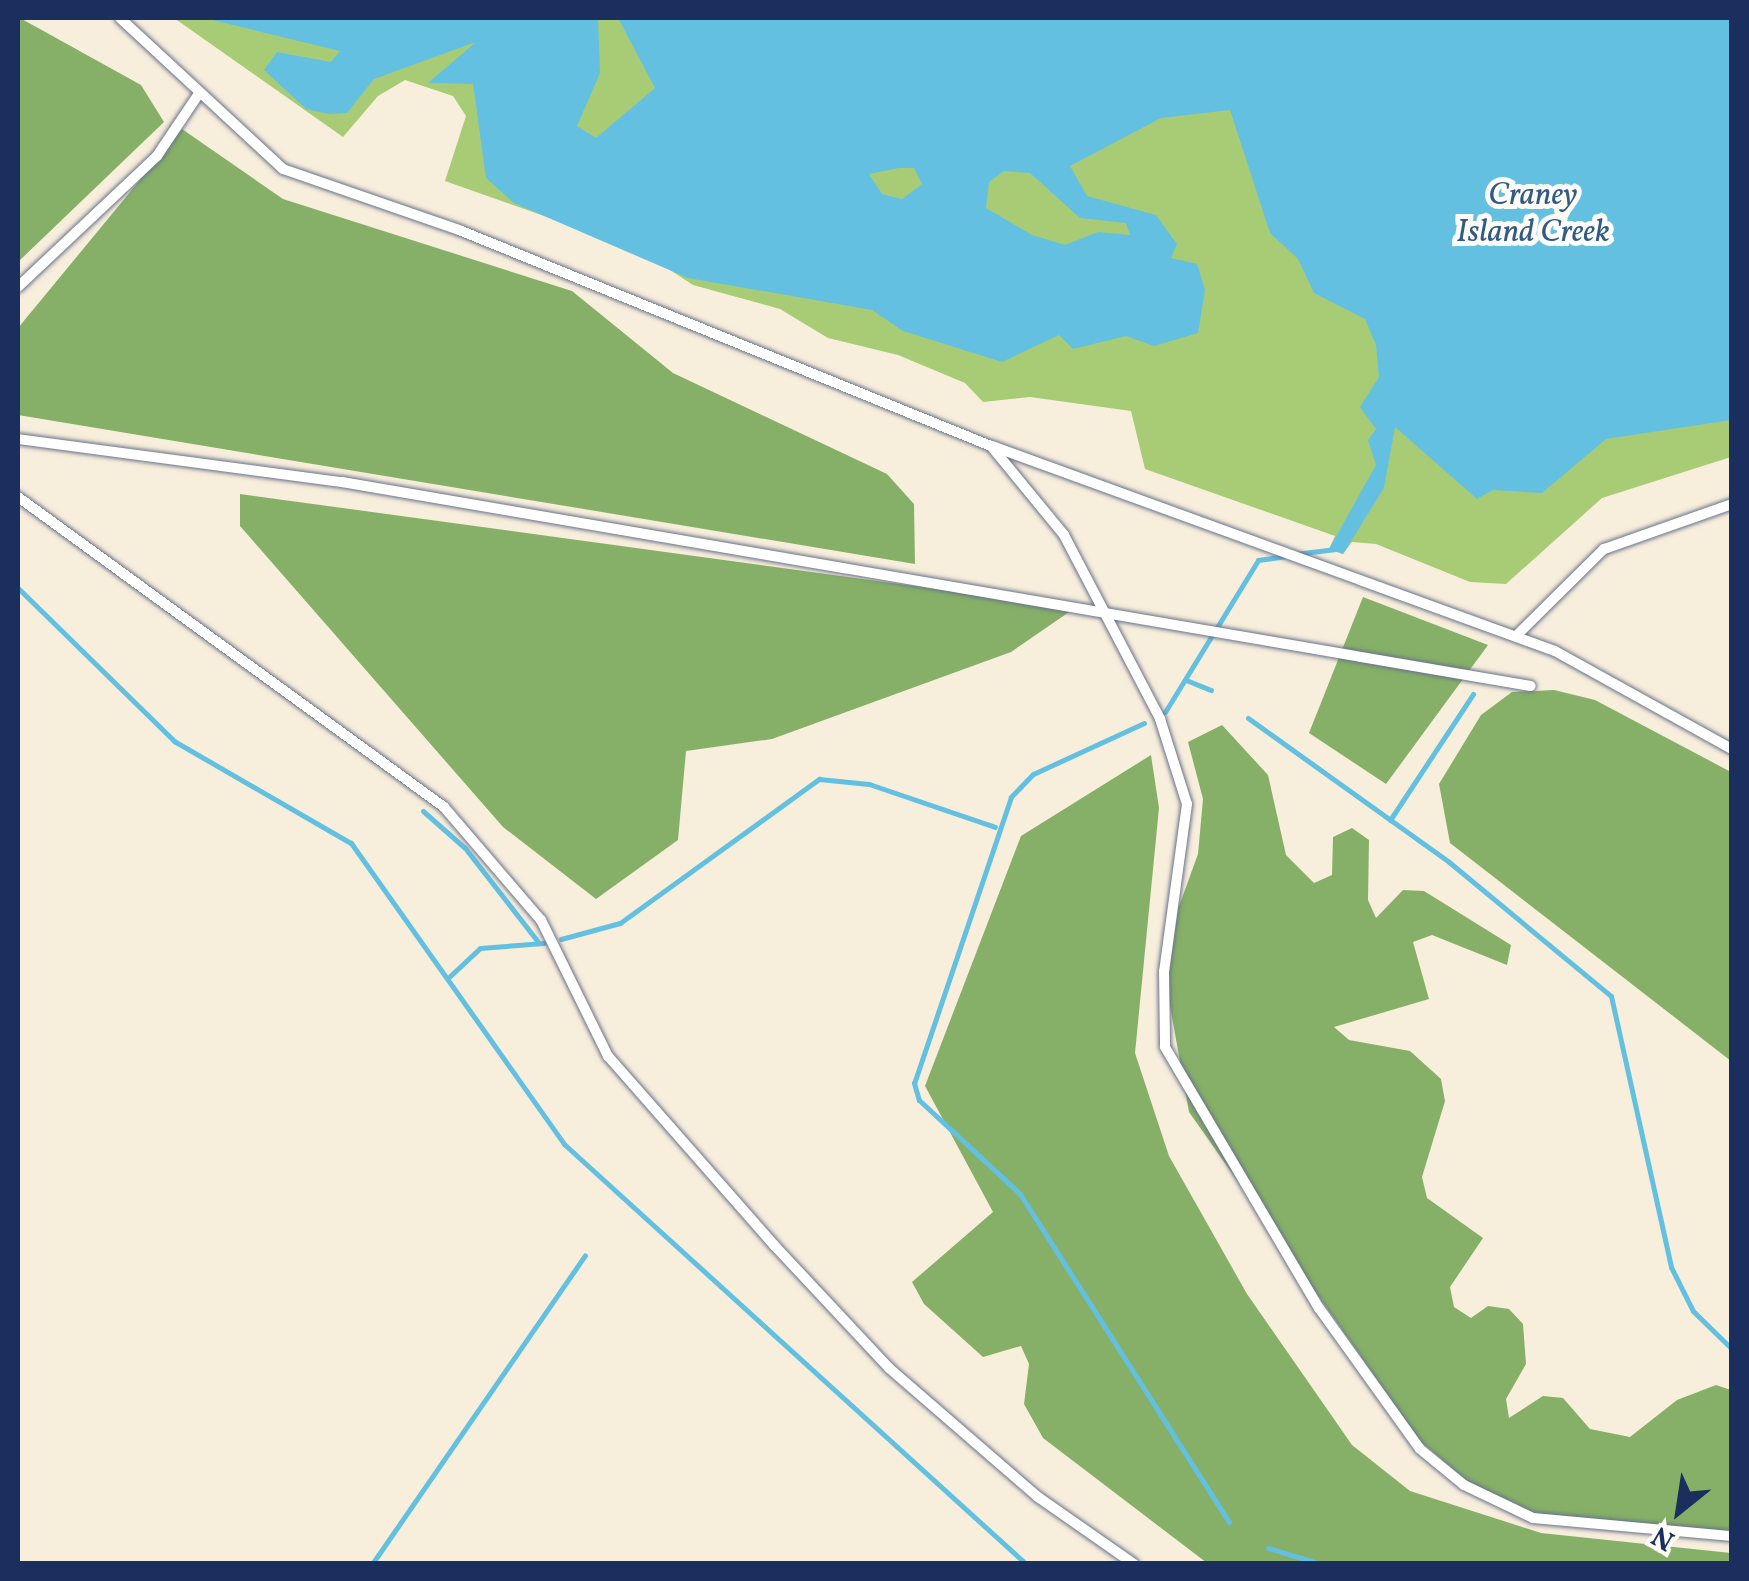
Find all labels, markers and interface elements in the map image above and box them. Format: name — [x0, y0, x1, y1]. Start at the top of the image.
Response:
water label: Craney Island Creek — [1456, 178, 1610, 253]
north arrow — [1629, 1461, 1729, 1561]
text: N — [1645, 1515, 1682, 1559]

